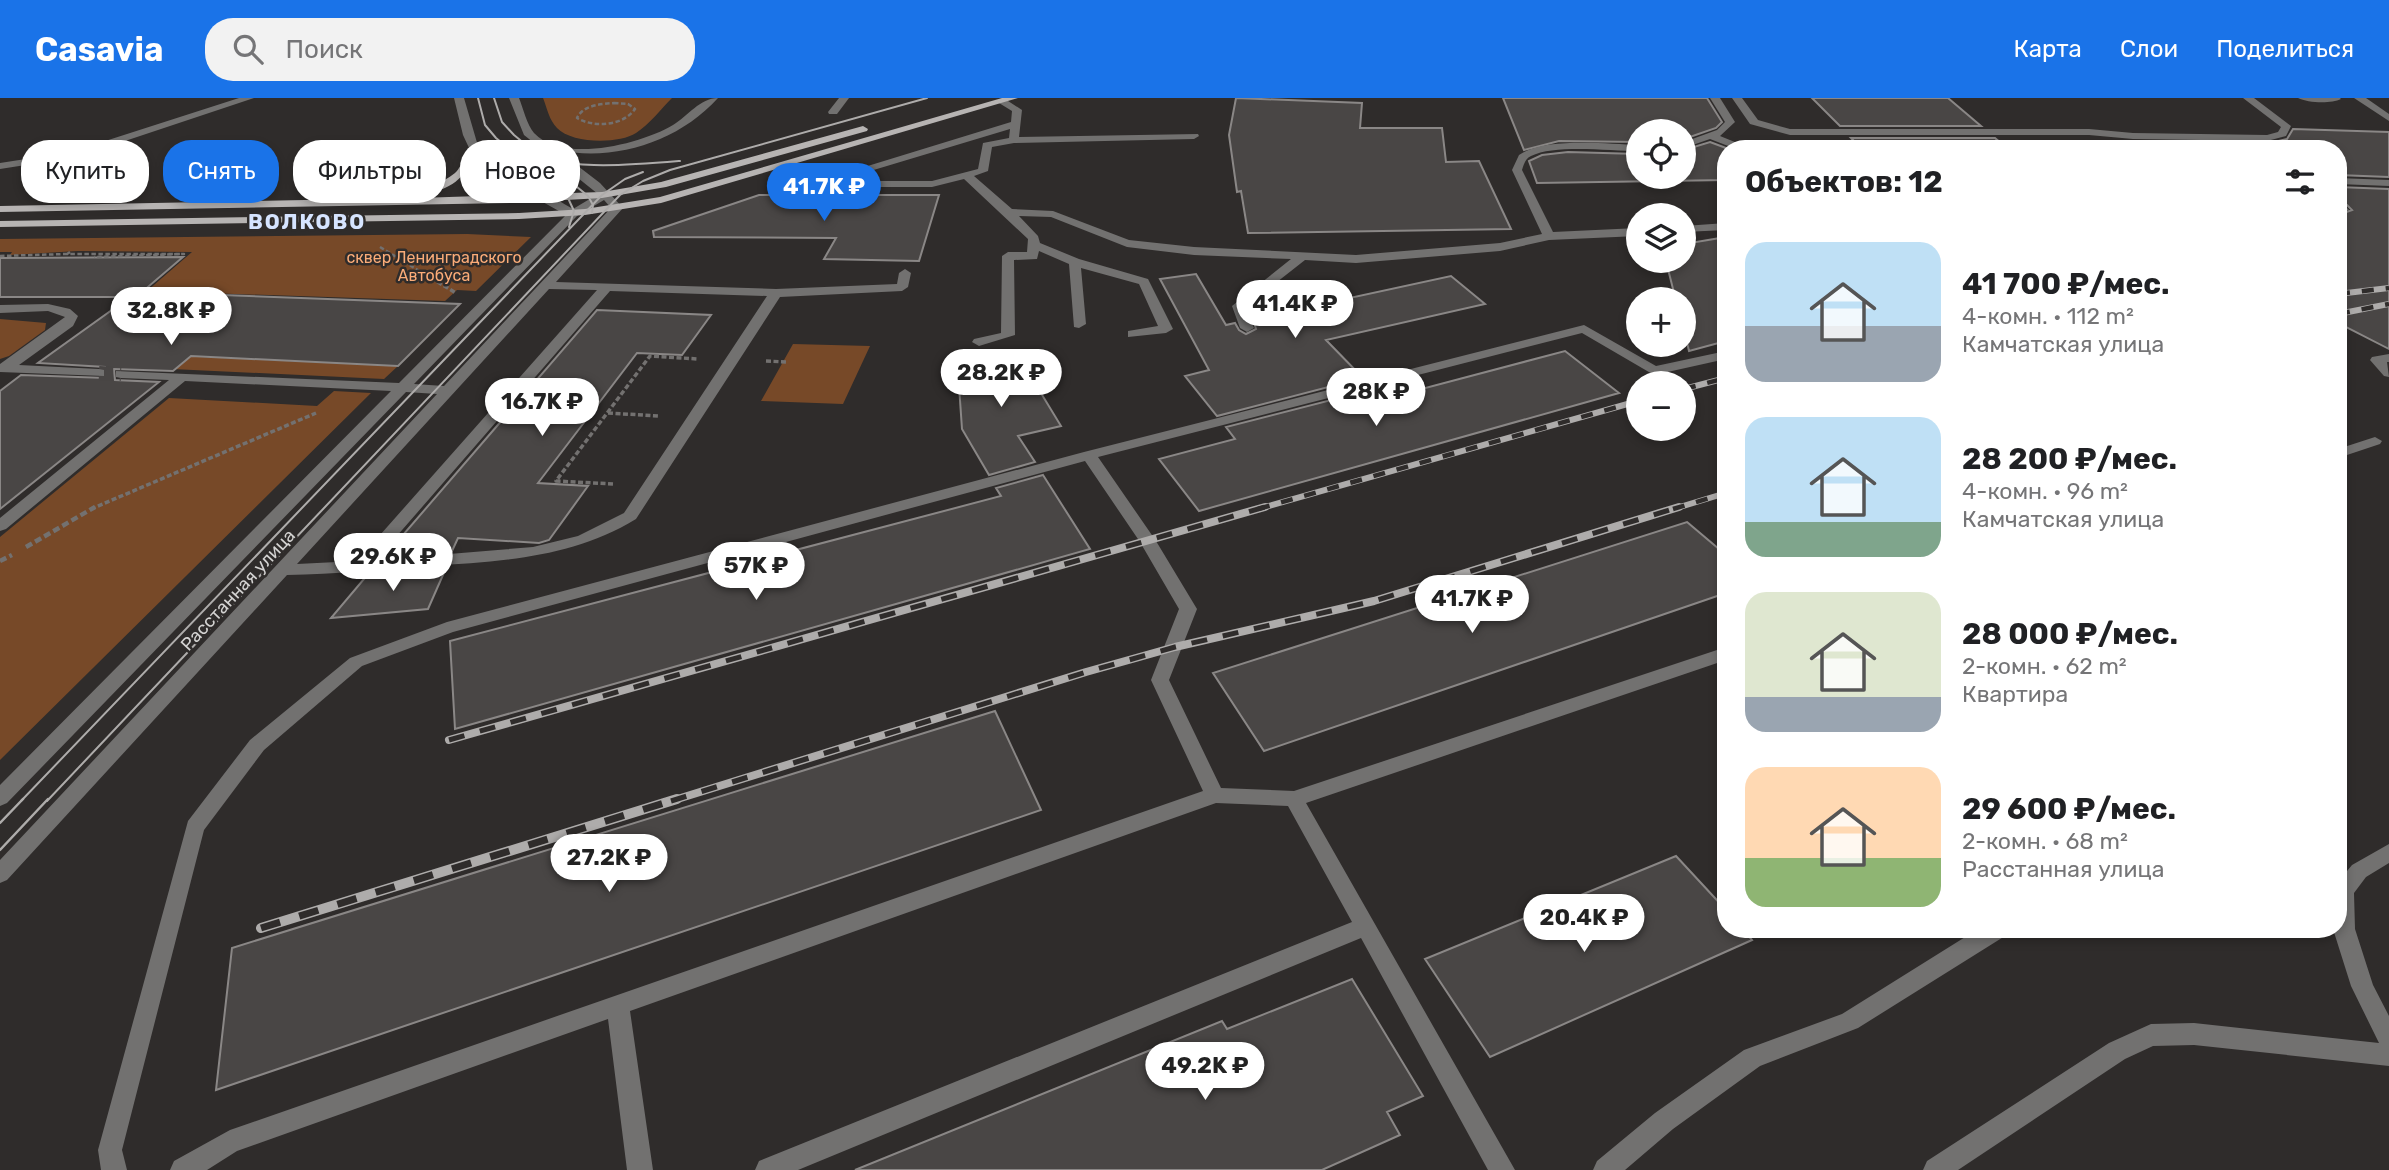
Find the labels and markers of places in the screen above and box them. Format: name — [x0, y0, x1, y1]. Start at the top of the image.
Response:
pin: 41.7K ₽ — [759, 164, 889, 223]
pin: 41.4K ₽ — [1230, 280, 1360, 340]
pin: 32.8K ₽ — [106, 288, 236, 347]
pin: 28.2K ₽ — [936, 350, 1066, 409]
pin: 28K ₽ — [1327, 368, 1425, 428]
pin: 16.7K ₽ — [477, 378, 607, 438]
pin: 29.6K ₽ — [328, 533, 458, 593]
pin: 57K ₽ — [707, 542, 805, 602]
pin: 41.7K ₽ — [1407, 575, 1537, 635]
pin: 27.2K ₽ — [544, 834, 674, 894]
pin: 20.4K ₽ — [1519, 894, 1649, 954]
pin: 49.2K ₽ — [1140, 1042, 1270, 1102]

